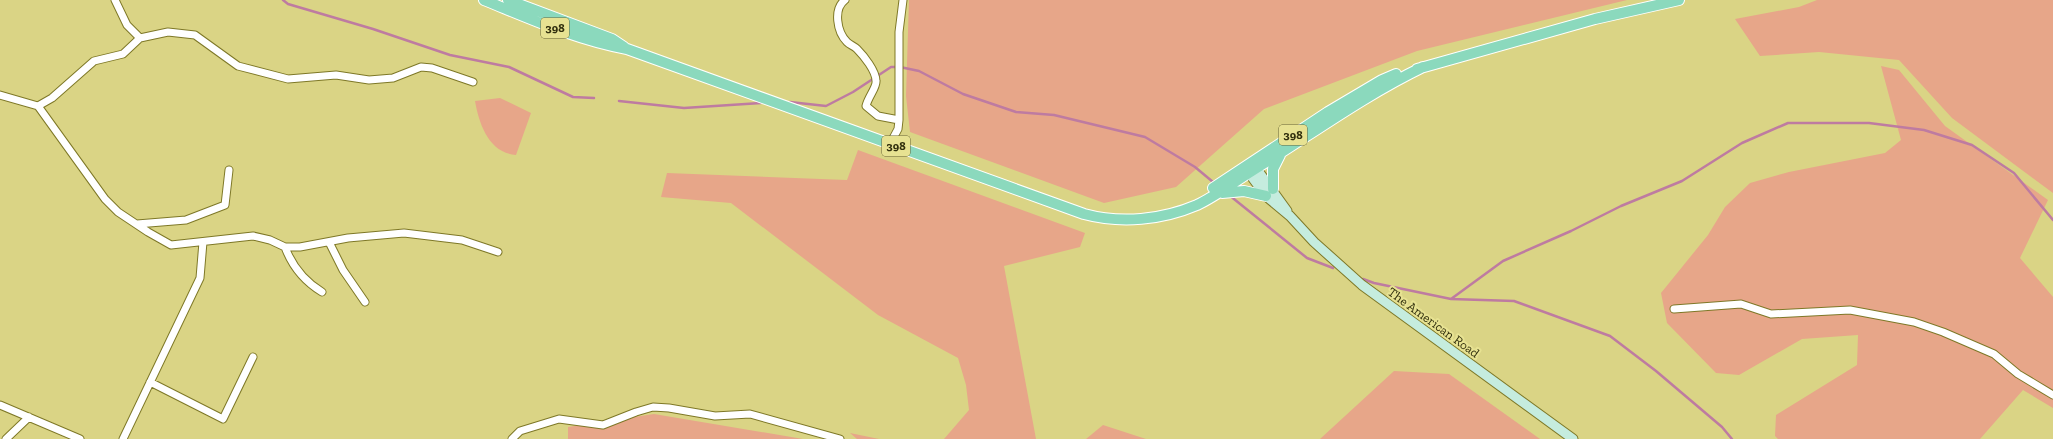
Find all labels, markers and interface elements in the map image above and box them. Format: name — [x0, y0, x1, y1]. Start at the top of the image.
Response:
road number: 398 — [541, 18, 569, 38]
road number: 398 — [1279, 125, 1307, 145]
road number: 398 — [882, 136, 910, 156]
street label: The American Road — [1385, 284, 1482, 361]

